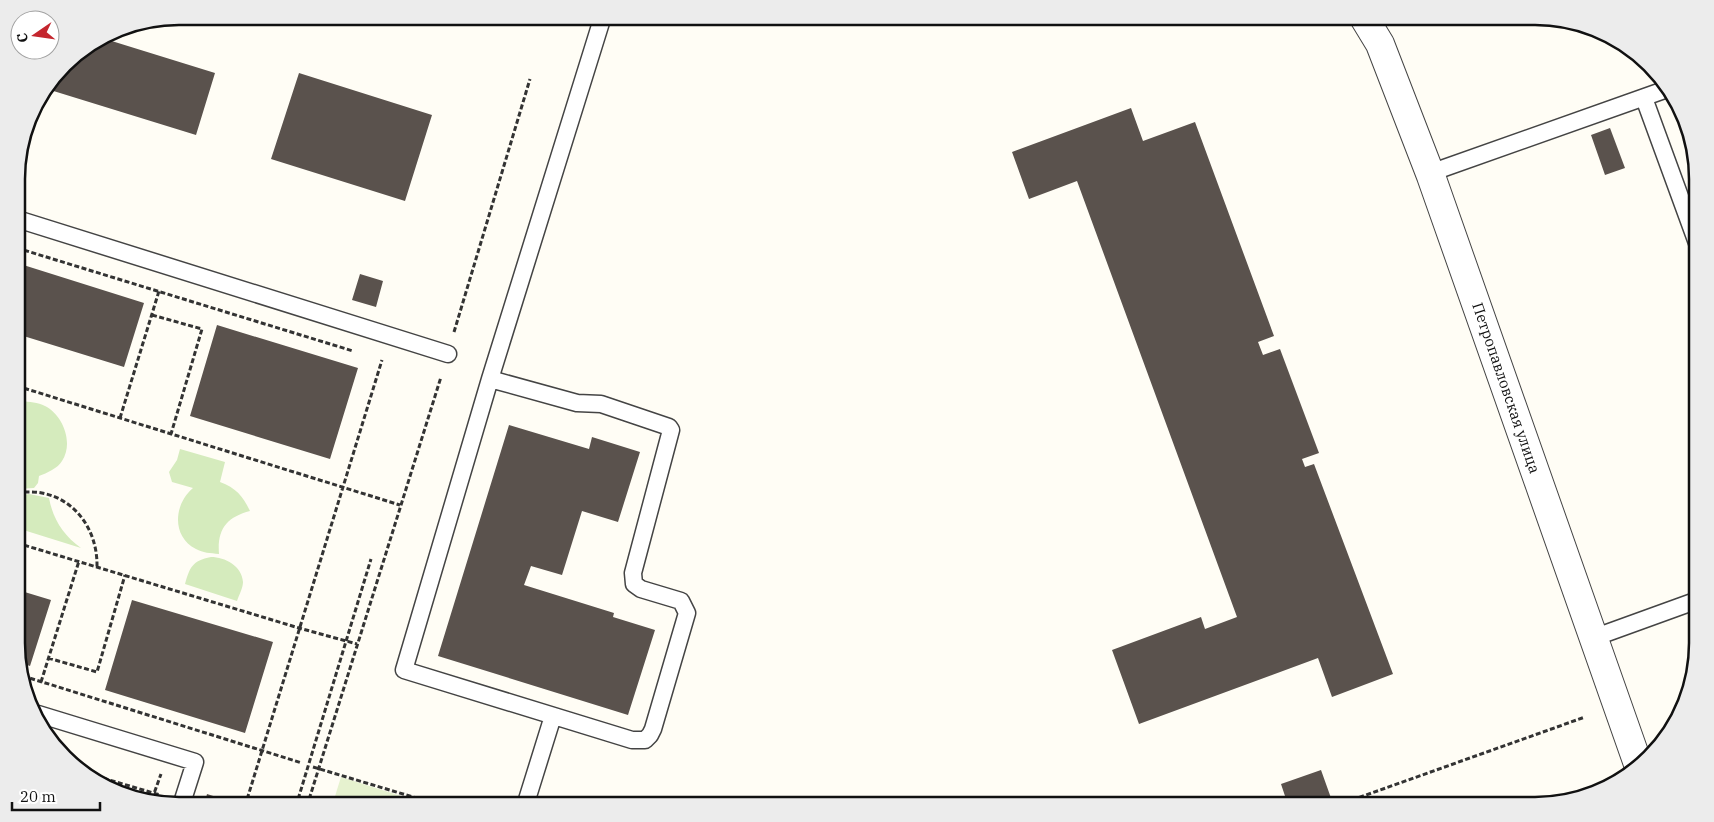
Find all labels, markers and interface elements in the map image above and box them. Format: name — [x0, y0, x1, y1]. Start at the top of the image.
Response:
north arrow — [10, 10, 60, 60]
text: С — [13, 31, 32, 44]
street label: Петропавловская улица — [1468, 300, 1545, 476]
scale bar — [12, 780, 100, 812]
text: 20 m — [20, 787, 56, 806]

